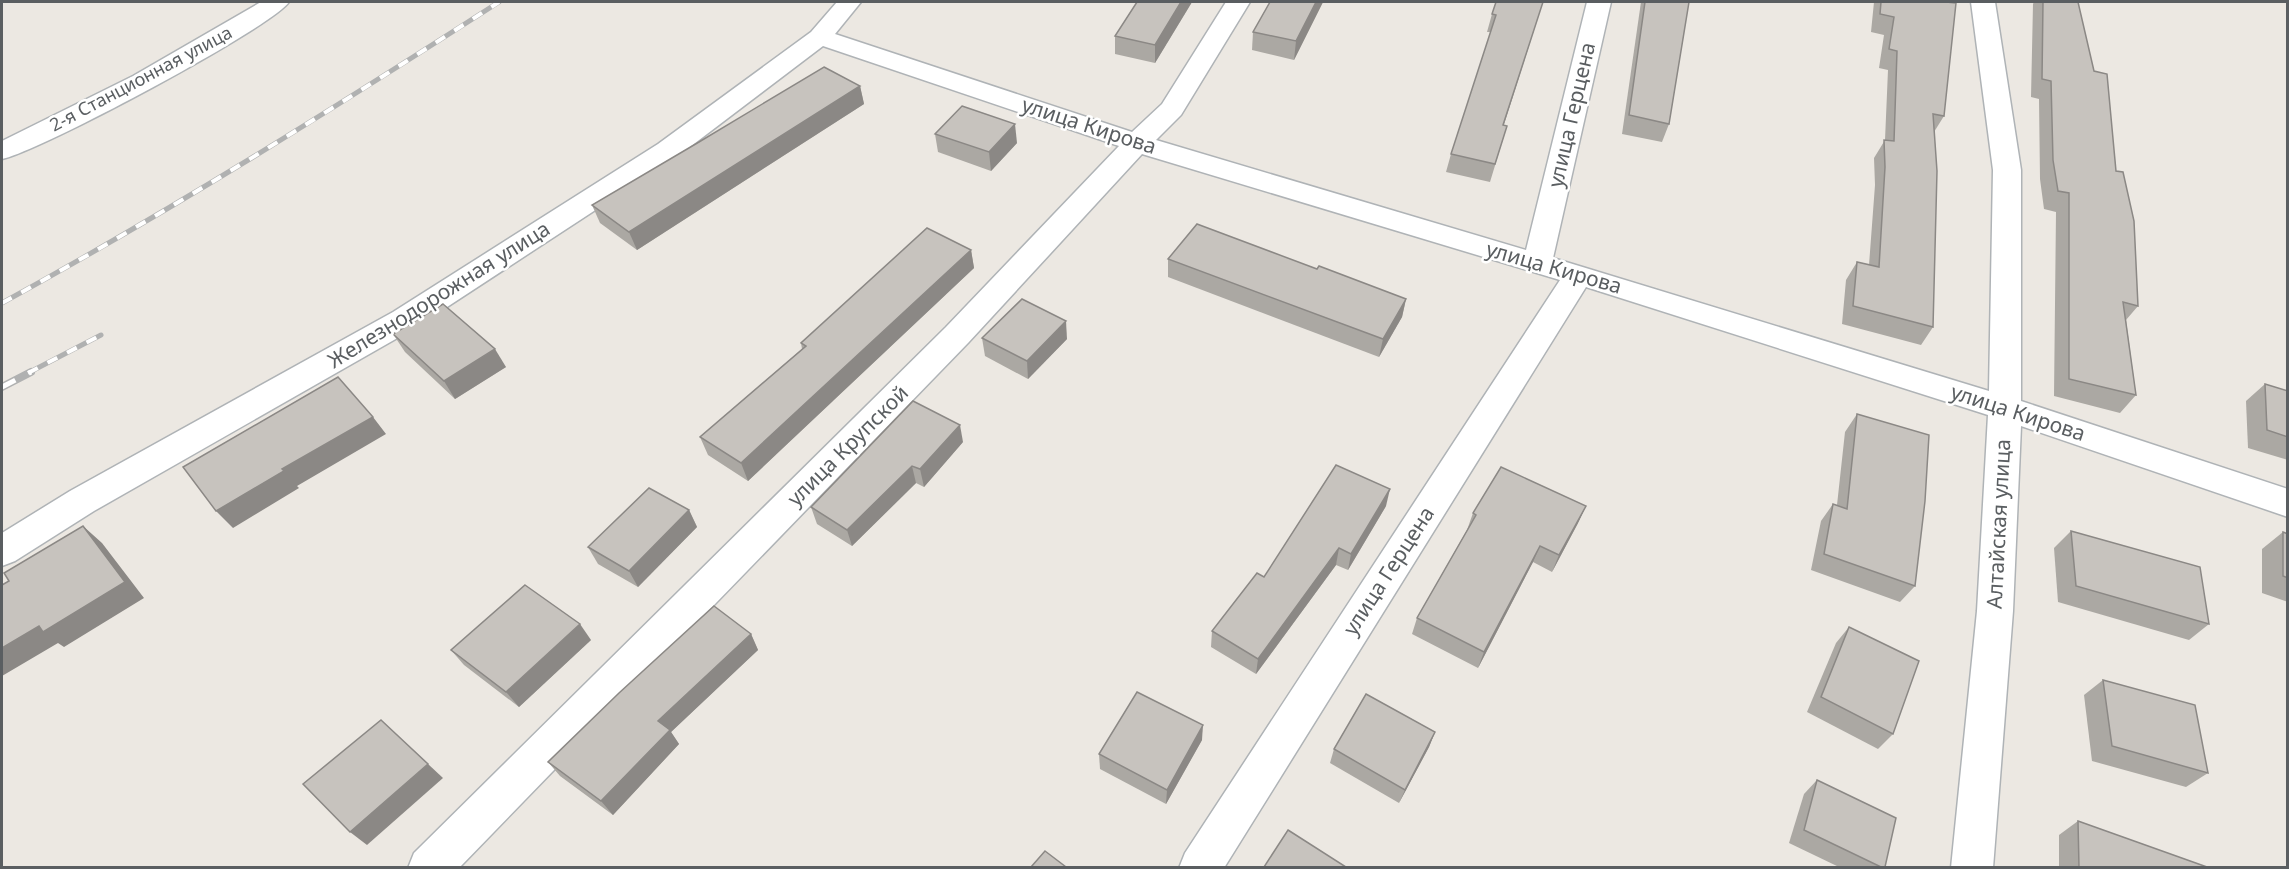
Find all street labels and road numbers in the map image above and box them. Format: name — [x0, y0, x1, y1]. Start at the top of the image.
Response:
street label: 2-я Станционная улица — [45, 20, 236, 136]
street label: улица Герцена — [1541, 39, 1601, 190]
street label: улица Кирова — [1018, 90, 1160, 160]
street label: Железнодорожная улица — [322, 214, 555, 374]
street label: улица Кирова — [1483, 234, 1625, 300]
street label: улица Кирова — [1947, 377, 2089, 447]
street label: улица Крупской — [781, 379, 914, 512]
street label: Алтайская улица — [1980, 438, 2016, 610]
street label: улица Герцена — [1336, 501, 1440, 640]

